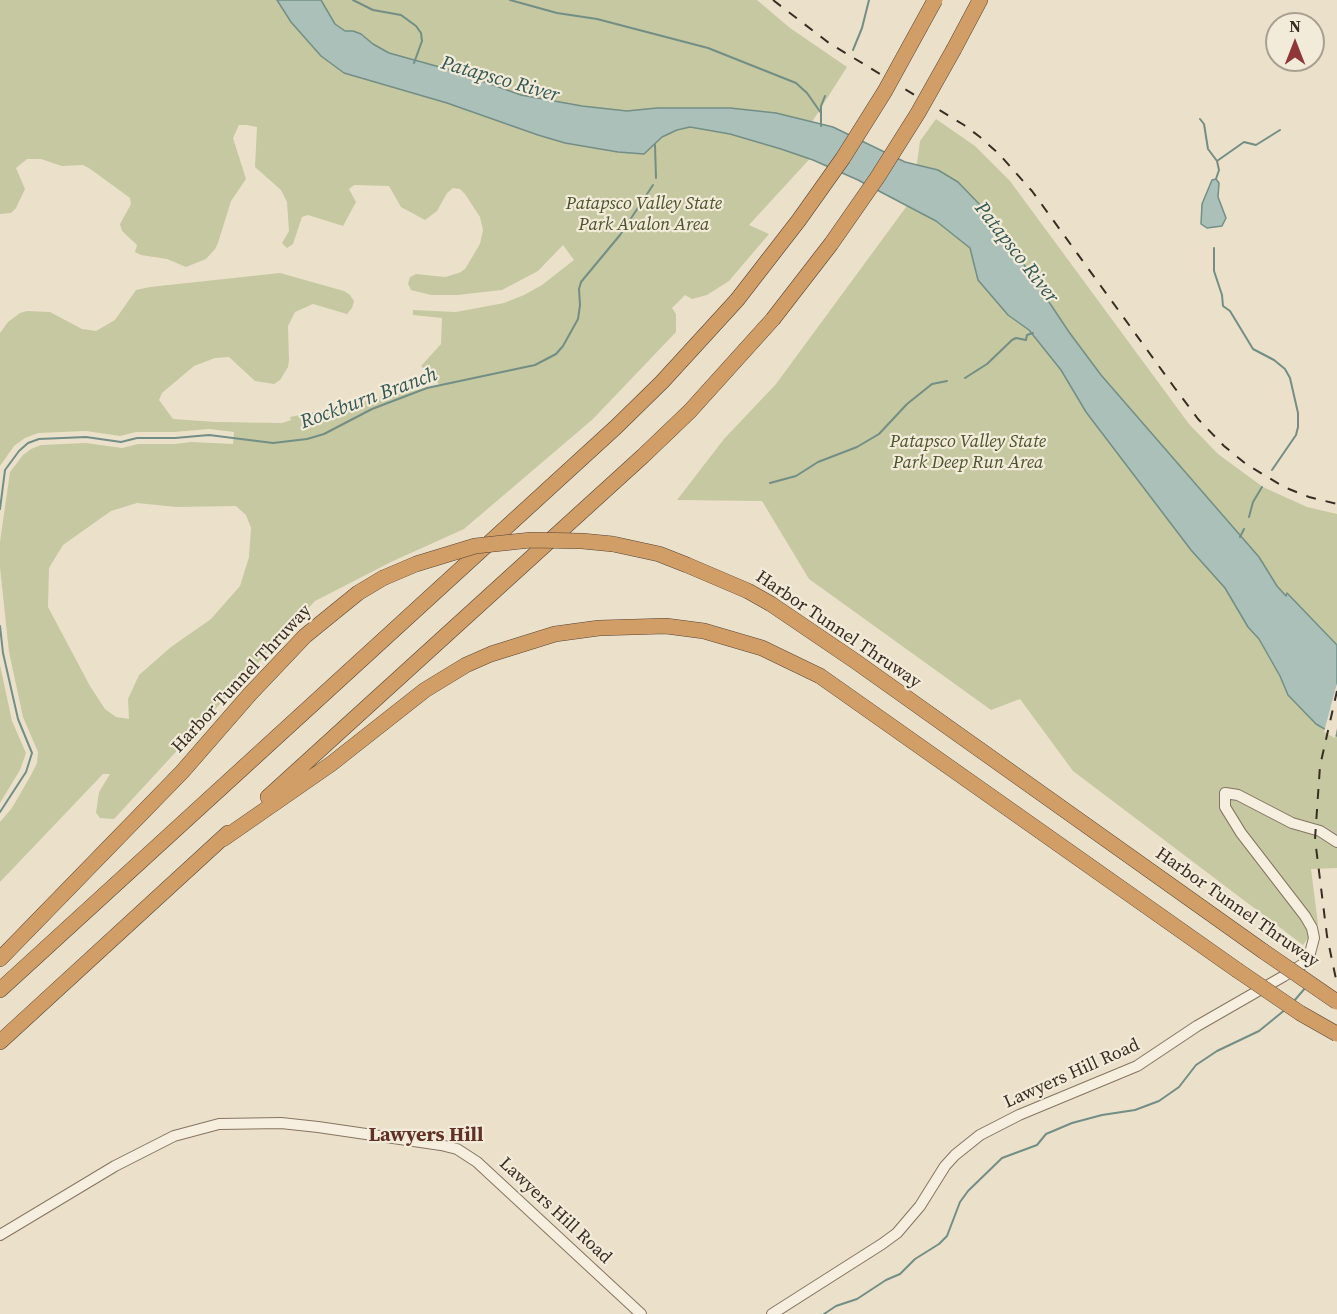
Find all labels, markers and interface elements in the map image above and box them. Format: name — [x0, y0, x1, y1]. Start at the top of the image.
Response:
north arrow — [1265, 12, 1325, 72]
text: N — [1289, 15, 1301, 37]
water label: Patapsco River — [438, 52, 562, 108]
park label: Patapsco Valley State Park Avalon Area — [566, 193, 722, 236]
water label: Patapsco River — [969, 197, 1063, 309]
water label: Rockburn Branch — [297, 363, 441, 435]
park label: Patapsco Valley State Park Deep Run Area — [890, 431, 1046, 474]
street label: Harbor Tunnel Thruway — [751, 567, 925, 693]
street label: Harbor Tunnel Thruway — [168, 600, 316, 758]
street label: Harbor Tunnel Thruway — [1151, 843, 1323, 973]
street label: Lawyers Hill Road — [1001, 1034, 1143, 1114]
district label: Lawyers Hill — [368, 1124, 484, 1148]
street label: Lawyers Hill Road — [494, 1153, 616, 1269]

